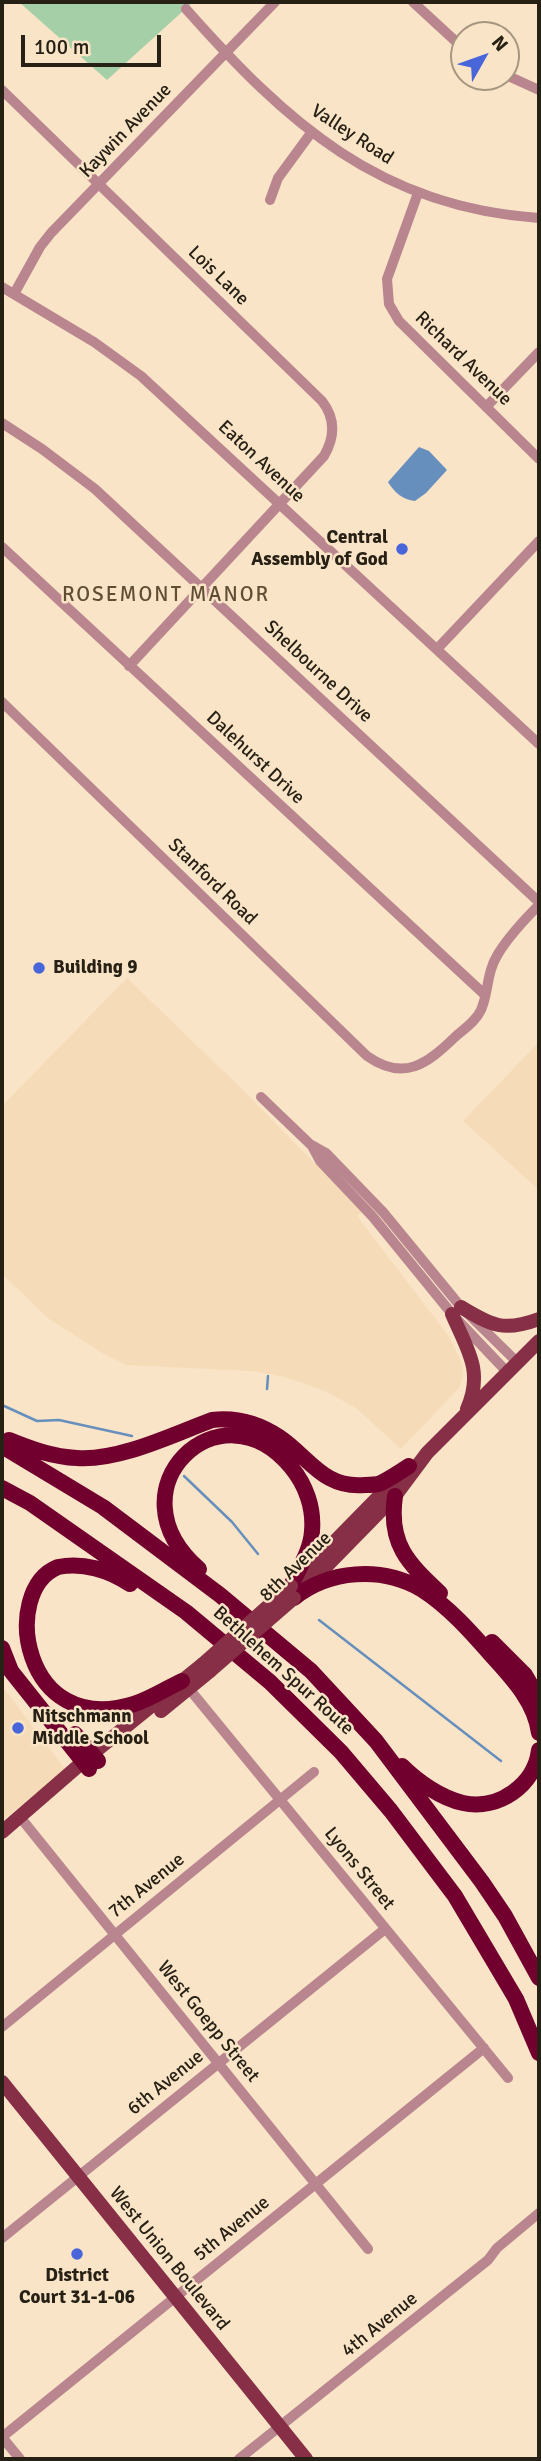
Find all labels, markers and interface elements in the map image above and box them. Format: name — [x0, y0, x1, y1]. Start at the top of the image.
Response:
scale bar — [24, 21, 164, 65]
north arrow — [450, 21, 520, 91]
text: N — [486, 31, 513, 57]
text: 100 m — [34, 34, 89, 60]
street label: Kaywin Avenue — [75, 79, 177, 183]
street label: Valley Road — [307, 100, 397, 170]
street label: Lois Lane — [183, 241, 253, 311]
street label: Richard Avenue — [410, 307, 516, 411]
street label: Eaton Avenue — [213, 416, 309, 508]
place label: Central Assembly of God — [251, 527, 388, 571]
marker: Central Assembly of God — [394, 541, 410, 557]
district label: ROSEMONT MANOR — [64, 582, 268, 608]
street label: Shelbourne Drive — [259, 616, 377, 728]
street label: Dalehurst Drive — [201, 707, 309, 809]
street label: Stanford Road — [163, 834, 261, 930]
place label: Building 9 — [53, 957, 137, 979]
marker: Building 9 — [31, 960, 47, 976]
street label: 8th Avenue — [255, 1527, 337, 1607]
street label: Bethlehem Spur Route — [208, 1602, 358, 1740]
place label: Nitschmann Middle School — [32, 1706, 149, 1750]
marker: Nitschmann Middle School — [10, 1720, 26, 1736]
street label: Lyons Street — [319, 1823, 399, 1915]
street label: 7th Avenue — [105, 1849, 189, 1923]
street label: West Goepp Street — [152, 1957, 264, 2087]
street label: 6th Avenue — [124, 2046, 208, 2120]
street label: West Union Boulevard — [104, 2183, 234, 2335]
street label: 5th Avenue — [190, 2192, 274, 2266]
marker: District Court 31-1-06 — [69, 2246, 85, 2262]
place label: District Court 31-1-06 — [19, 2265, 135, 2309]
street label: 4th Avenue — [338, 2288, 422, 2362]

